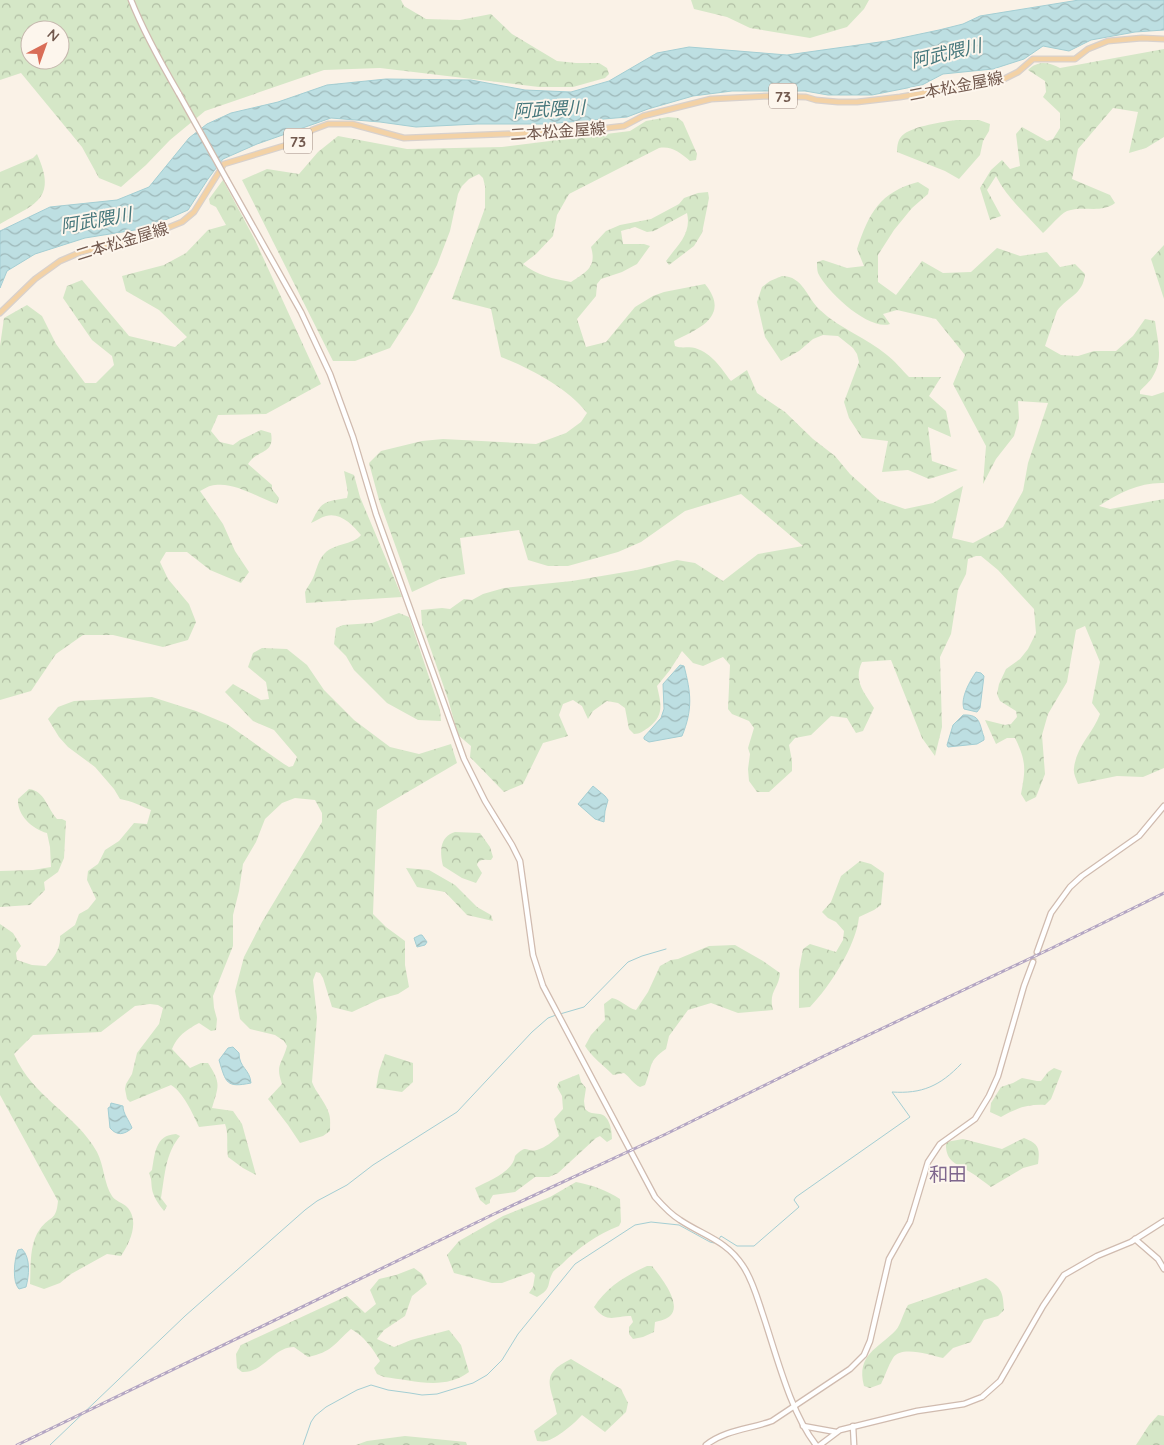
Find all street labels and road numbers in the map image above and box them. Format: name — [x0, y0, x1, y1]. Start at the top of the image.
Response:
street label: 二本松金屋線 — [907, 67, 1005, 105]
road number: 73 — [769, 84, 797, 108]
street label: 二本松金屋線 — [509, 118, 607, 144]
road number: 73 — [284, 128, 312, 154]
street label: 二本松金屋線 — [73, 217, 171, 265]

